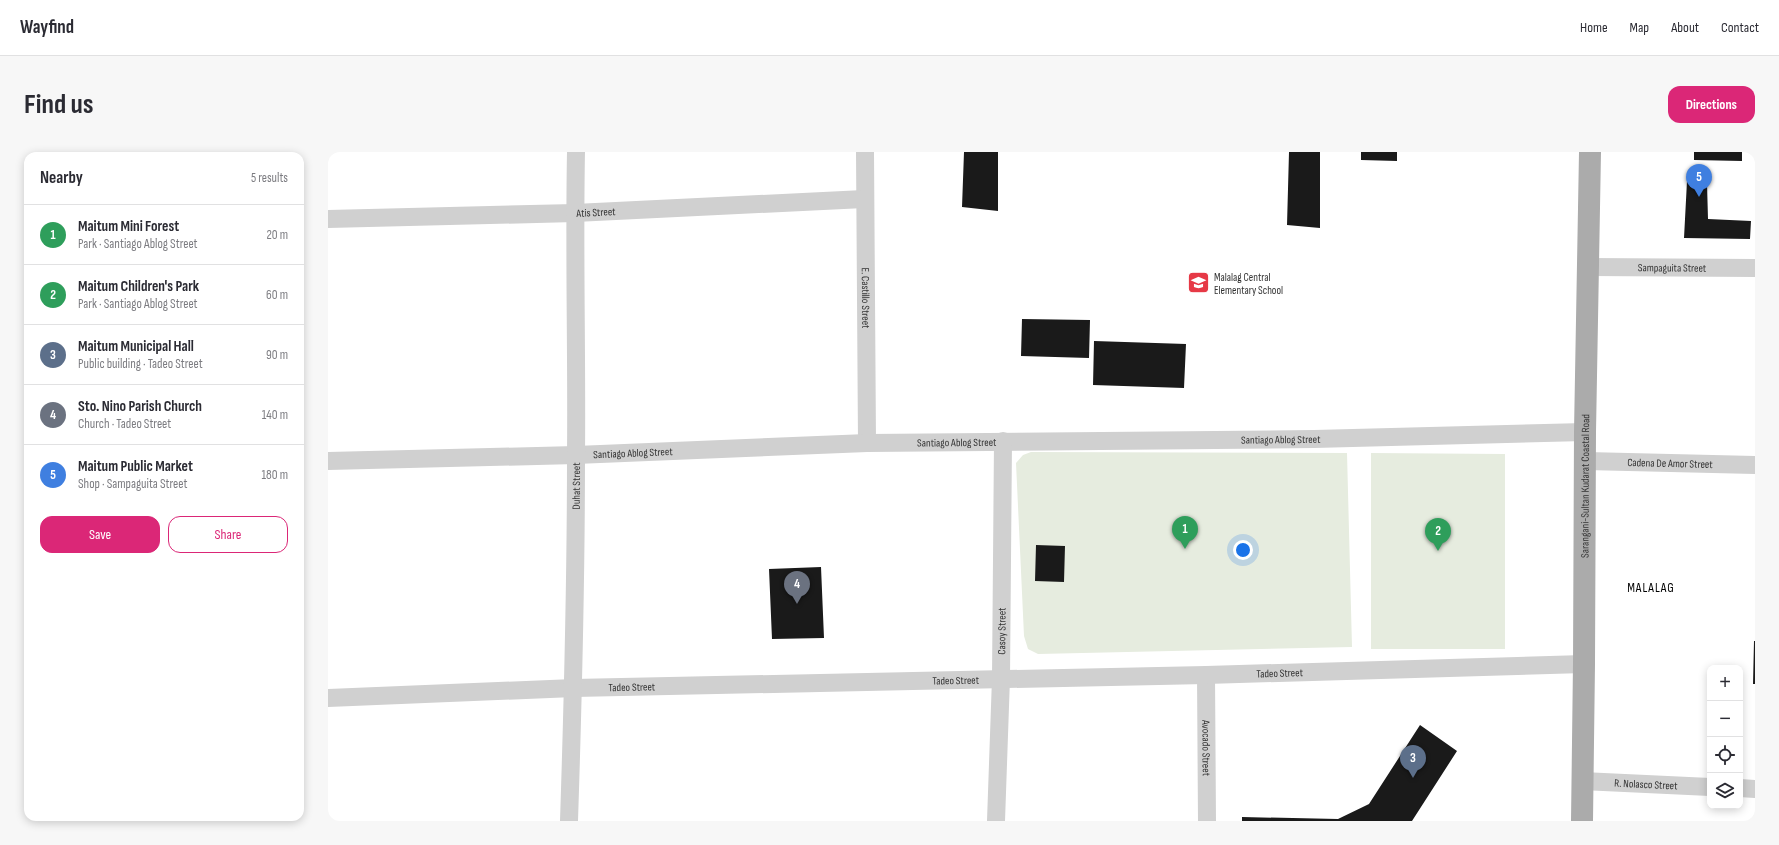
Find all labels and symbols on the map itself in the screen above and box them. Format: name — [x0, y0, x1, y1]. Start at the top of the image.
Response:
pin: 5 — [1686, 164, 1712, 197]
street label: Atis Street — [575, 205, 616, 219]
street label: Sampaguita Street — [1638, 261, 1707, 274]
street label: E. Castillo Street — [859, 268, 873, 329]
school or university icon: Malalag Central Elementary School — [1185, 270, 1211, 296]
place label: Malalag Central Elementary School — [1214, 271, 1283, 297]
street label: Sarangani-Sultan Kudarat Coastal Road — [1578, 414, 1592, 558]
street label: Santiago Ablog Street — [1241, 432, 1321, 446]
street label: Santiago Ablog Street — [917, 435, 997, 449]
street label: Santiago Ablog Street — [593, 444, 674, 461]
street label: Cadena De Amor Street — [1627, 455, 1714, 471]
street label: Duhat Street — [569, 462, 582, 510]
pin: 1 — [1172, 516, 1198, 549]
pin: 2 — [1425, 518, 1451, 551]
your location — [1233, 540, 1253, 560]
pin: 4 — [784, 571, 810, 604]
district label: MALALAG — [1627, 580, 1675, 596]
street label: Casoy Street — [995, 607, 1008, 655]
street label: Tadeo Street — [1256, 666, 1304, 680]
street label: Tadeo Street — [932, 673, 980, 687]
street label: Tadeo Street — [608, 680, 656, 694]
street label: Avocado Street — [1200, 719, 1213, 777]
pin: 3 — [1400, 745, 1426, 778]
street label: R. Nolasco Street — [1614, 776, 1679, 792]

